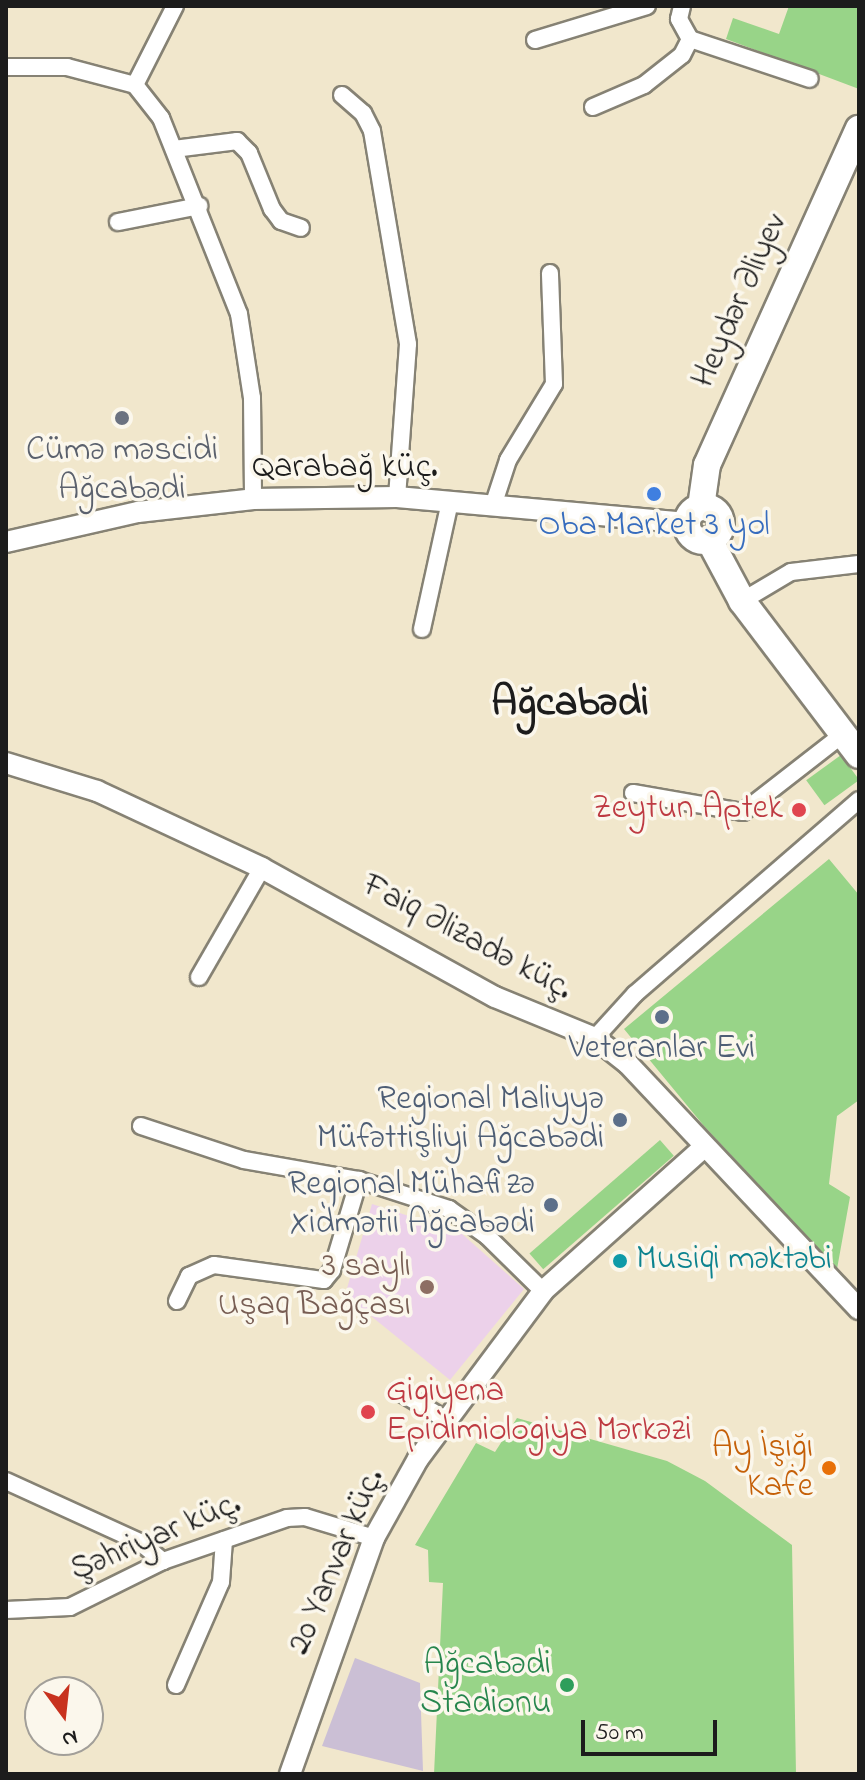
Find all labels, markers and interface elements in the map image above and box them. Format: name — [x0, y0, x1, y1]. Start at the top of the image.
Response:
street label: Heydər Əliyev — [684, 208, 798, 394]
marker: Cümə məscidi Ağcabədi — [113, 409, 131, 427]
place label: Cümə məscidi Ağcabədi — [26, 431, 218, 510]
street label: Qarabağ küç. — [252, 449, 438, 489]
marker: Oba Market 3 yol — [645, 485, 663, 503]
place label: Oba Market 3 yol — [538, 507, 770, 547]
district label: Ağcabədi — [491, 679, 649, 729]
place label: Zeytun Aptek — [593, 790, 783, 830]
marker: Zeytun Aptek — [790, 801, 808, 819]
street label: Faiq Əlizadə küç. — [355, 866, 579, 1010]
marker: Veteranlar Evi — [653, 1008, 671, 1026]
place label: Veteranlar Evi — [569, 1030, 755, 1070]
place label: Regional Maliyyə Müfəttişliyi Ağcabədi — [317, 1080, 604, 1160]
marker: Regional Maliyyə Müfəttişliyi Ağcabədi — [611, 1111, 629, 1129]
place label: Regional Mühafizə Xidmətii Ağcabədi — [287, 1165, 535, 1244]
marker: Regional Mühafizə Xidmətii Ağcabədi — [542, 1196, 560, 1214]
place label: Musiqi məktəbi — [636, 1241, 832, 1281]
place label: 3 saylı Uşaq Bağçası — [218, 1247, 411, 1326]
marker: Musiqi məktəbi — [611, 1252, 629, 1270]
marker: 3 saylı Uşaq Bağçası — [418, 1278, 436, 1296]
place label: Gigiyena Epidimiologiya Mərkəzi — [386, 1372, 692, 1452]
marker: Gigiyena Epidimiologiya Mərkəzi — [357, 1401, 379, 1423]
place label: Ay İşığı Kafe — [712, 1428, 813, 1508]
marker: Ay İşığı Kafe — [820, 1459, 838, 1477]
street label: 20 Yanvar küç. — [280, 1463, 394, 1661]
street label: Şəhriyar küç. — [65, 1484, 247, 1592]
place label: Ağcabədi Stadionu — [420, 1645, 551, 1724]
north arrow — [24, 1676, 104, 1756]
marker: Ağcabədi Stadionu — [558, 1676, 576, 1694]
scale bar — [585, 1704, 721, 1754]
text: 50 m — [595, 1716, 644, 1751]
text: N — [58, 1720, 81, 1755]

